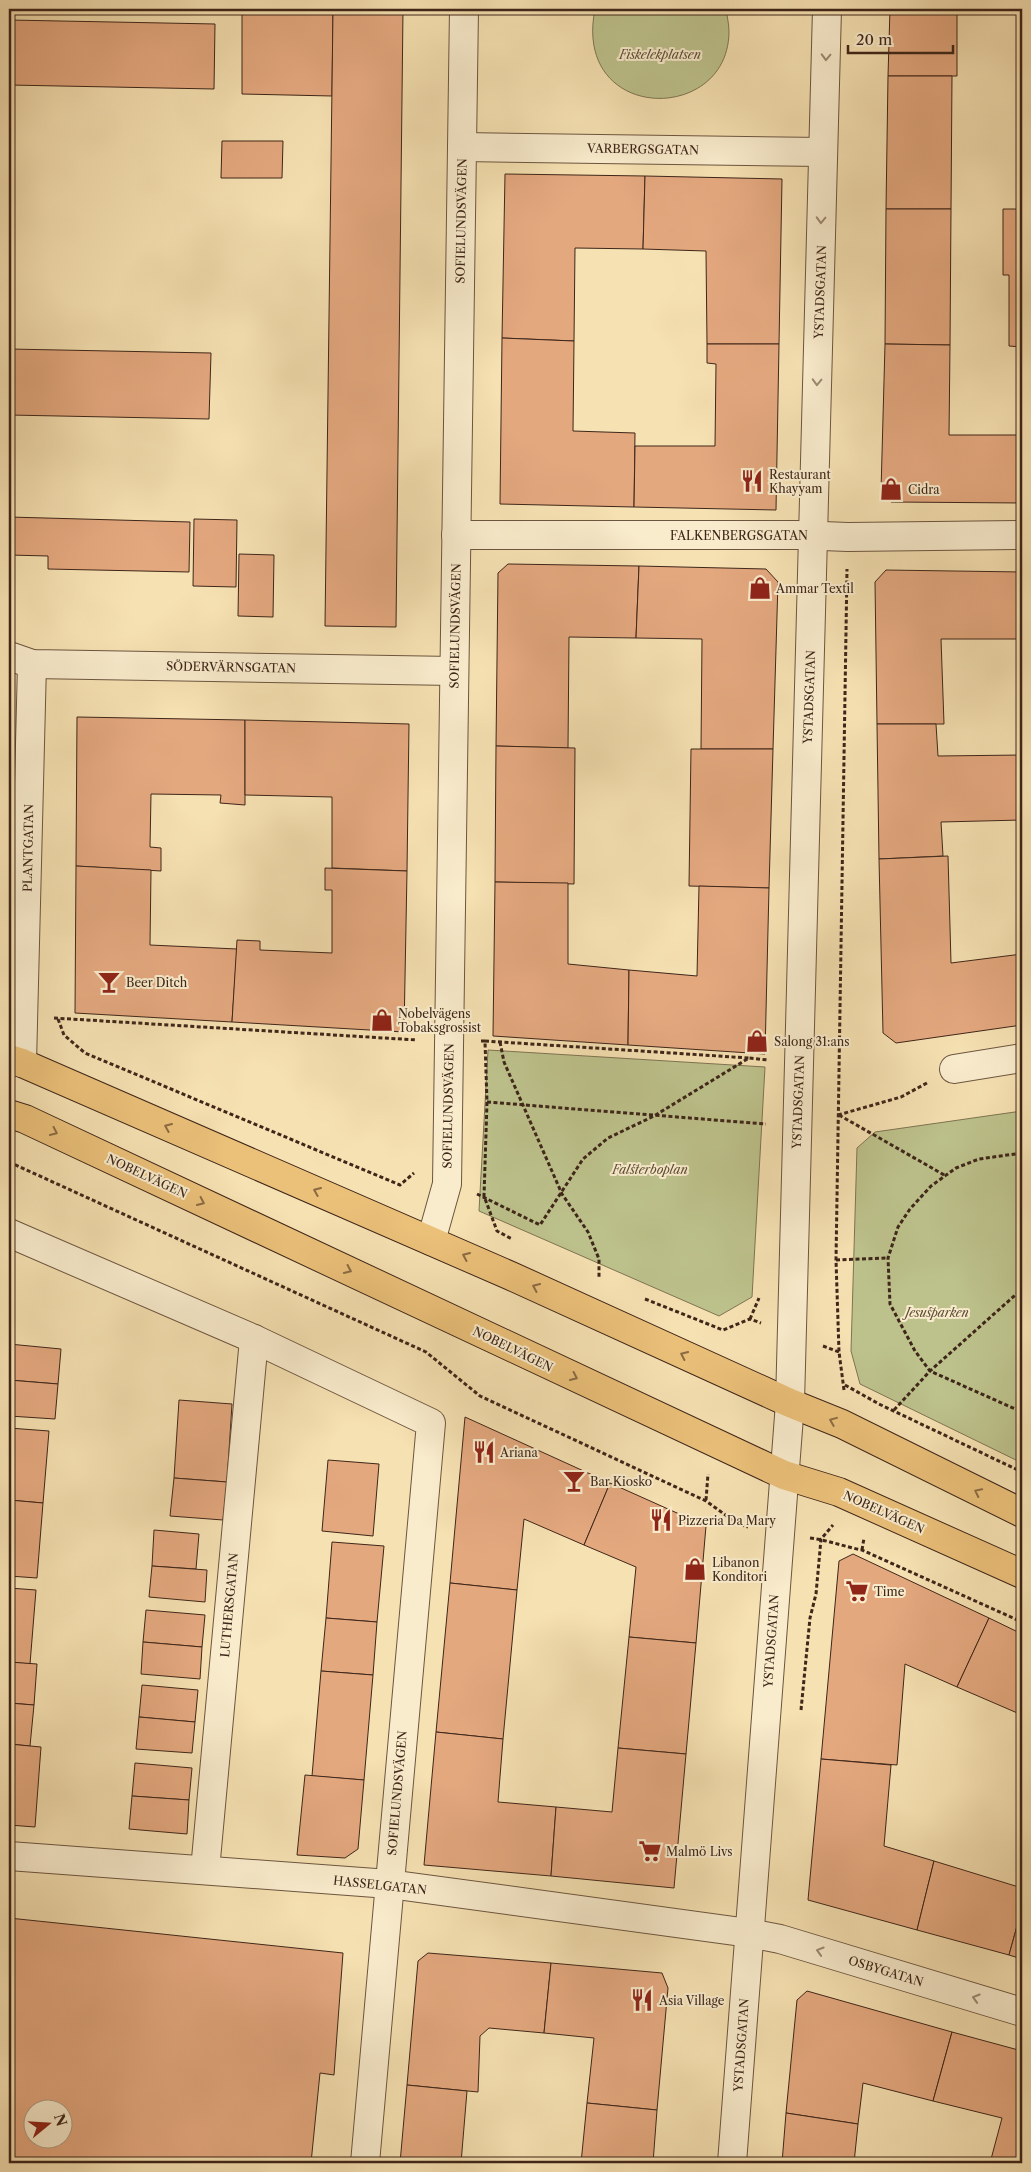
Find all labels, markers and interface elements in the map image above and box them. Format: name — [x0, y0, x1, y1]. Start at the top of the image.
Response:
scale bar — [848, 22, 954, 54]
text: 20 m — [856, 30, 892, 49]
park label: Fiskelekplatsen — [618, 47, 701, 62]
one-way arrow — [821, 54, 831, 62]
street label: VARBERGSGATAN — [586, 141, 699, 157]
street label: SOFIELUNDSVÄGEN — [451, 158, 470, 284]
one-way arrow — [816, 216, 827, 224]
street label: YSTADSGATAN — [811, 245, 829, 340]
one-way arrow — [812, 379, 822, 387]
place label: Restaurant Khayyam — [769, 467, 831, 496]
restaurant icon: Restaurant Khayyam — [739, 468, 765, 494]
shop icon: Cidra — [878, 476, 904, 502]
place label: Cidra — [908, 482, 940, 497]
street label: FALKENBERGSGATAN — [670, 528, 808, 543]
street label: SOFIELUNDSVÄGEN — [445, 563, 464, 689]
shop icon: Ammar Textil — [747, 575, 773, 601]
place label: Ammar Textil — [775, 581, 854, 596]
street label: YSTADSGATAN — [800, 650, 818, 745]
street label: SÖDERVÄRNSGATAN — [166, 657, 296, 676]
street label: PLANTGATAN — [20, 804, 36, 892]
bar icon: Beer Ditch — [96, 969, 122, 995]
place label: Beer Ditch — [126, 975, 188, 990]
place label: Nobelvägens Tobaksgrossist — [398, 1006, 482, 1035]
shop icon: Nobelvägens Tobaksgrossist — [369, 1007, 395, 1033]
shop icon: Salong 31:ans — [744, 1028, 770, 1054]
place label: Salong 31:ans — [774, 1034, 850, 1049]
street label: SOFIELUNDSVÄGEN — [438, 1043, 457, 1169]
street label: YSTADSGATAN — [789, 1055, 807, 1150]
one-way arrow — [164, 1122, 173, 1133]
one-way arrow — [49, 1126, 58, 1137]
street label: NOBELVÄGEN — [104, 1150, 190, 1201]
park label: Falsterboplan — [611, 1162, 688, 1177]
one-way arrow — [313, 1187, 322, 1198]
one-way arrow — [196, 1195, 205, 1206]
one-way arrow — [462, 1252, 471, 1263]
one-way arrow — [343, 1264, 352, 1275]
one-way arrow — [532, 1283, 541, 1294]
park label: Jesusparken — [901, 1305, 969, 1320]
street label: NOBELVÄGEN — [470, 1322, 556, 1375]
one-way arrow — [680, 1350, 689, 1361]
one-way arrow — [569, 1371, 578, 1382]
one-way arrow — [829, 1416, 837, 1426]
restaurant icon: Ariana — [471, 1439, 497, 1465]
place label: Ariana — [499, 1445, 538, 1460]
bar icon: Bar Kiosko — [561, 1468, 587, 1494]
place label: Bar Kiosko — [590, 1474, 652, 1489]
street label: NOBELVÄGEN — [841, 1486, 927, 1537]
one-way arrow — [974, 1488, 983, 1498]
restaurant icon: Pizzeria Da Mary — [648, 1507, 674, 1533]
place label: Pizzeria Da Mary — [678, 1513, 776, 1528]
street label: LUTHERSGATAN — [217, 1552, 241, 1658]
place label: Libanon Konditori — [712, 1555, 767, 1584]
shop icon: Libanon Konditori — [682, 1556, 708, 1582]
supermarket icon: Time — [844, 1578, 870, 1604]
place label: Time — [874, 1584, 905, 1599]
street label: YSTADSGATAN — [760, 1594, 782, 1689]
street label: SOFIELUNDSVÄGEN — [383, 1730, 410, 1856]
supermarket icon: Malmö Livs — [637, 1838, 663, 1864]
place label: Malmö Livs — [666, 1844, 733, 1859]
street label: HASSELGATAN — [332, 1873, 428, 1897]
one-way arrow — [816, 1946, 825, 1956]
street label: OSBYGATAN — [847, 1952, 925, 1990]
restaurant icon: Asia Village — [629, 1987, 655, 2013]
place label: Asia Village — [658, 1993, 725, 2008]
one-way arrow — [972, 1993, 980, 2003]
street label: YSTADSGATAN — [730, 1998, 752, 2093]
north arrow — [22, 2100, 72, 2150]
text: N — [50, 2111, 71, 2129]

